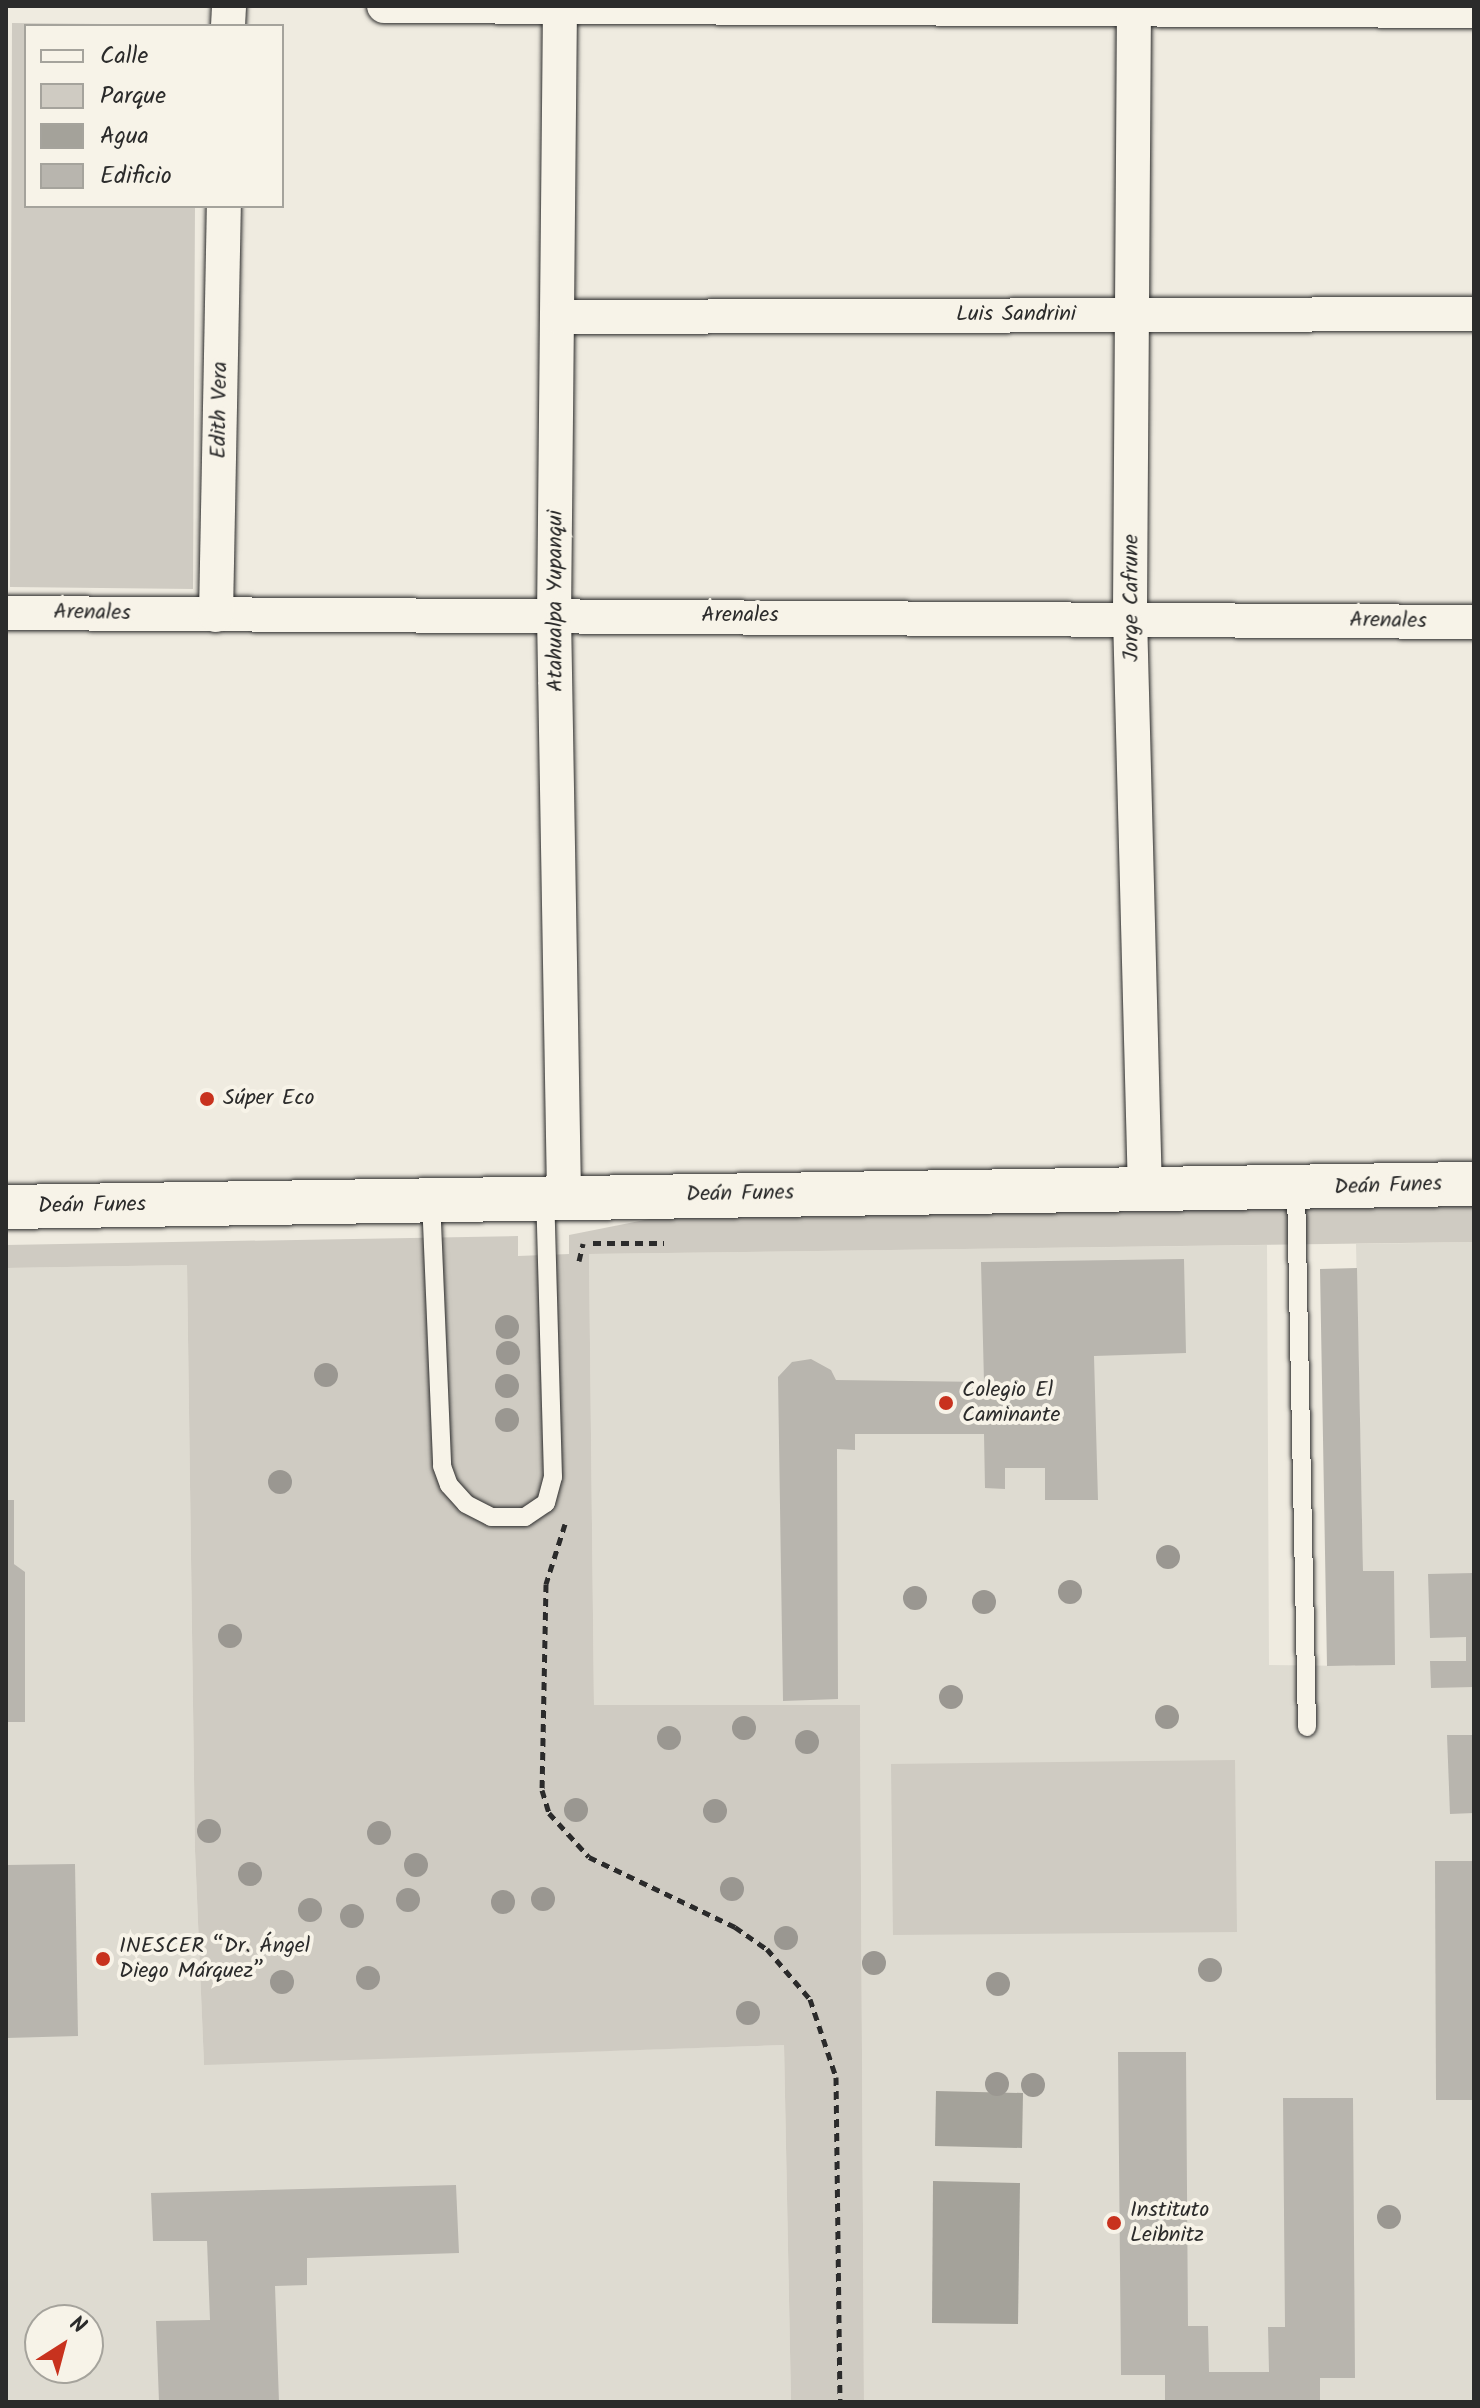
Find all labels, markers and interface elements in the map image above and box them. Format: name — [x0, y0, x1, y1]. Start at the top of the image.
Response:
legend — [24, 24, 284, 208]
text: Calle — [100, 37, 148, 76]
text: Parque — [100, 77, 166, 116]
text: Agua — [100, 117, 149, 156]
text: Edificio — [100, 157, 172, 196]
street label: Luis Sandrini — [956, 302, 1076, 328]
street label: Edith Vera — [206, 361, 234, 459]
street label: Atahualpa Yupanqui — [543, 510, 569, 692]
street label: Jorge Cafrune — [1119, 534, 1145, 662]
street label: Arenales — [53, 599, 131, 627]
street label: Arenales — [701, 603, 779, 629]
street label: Arenales — [1349, 607, 1427, 635]
place label: Súper Eco — [223, 1086, 314, 1112]
marker: Súper Eco — [198, 1090, 216, 1108]
street label: Deán Funes — [1334, 1171, 1442, 1201]
street label: Deán Funes — [686, 1180, 794, 1208]
street label: Deán Funes — [38, 1192, 146, 1220]
place label: Colegio El Caminante — [962, 1377, 1060, 1428]
marker: Colegio El Caminante — [937, 1394, 955, 1412]
place label: INESCER “Dr. Ángel Diego Márquez” — [119, 1933, 310, 1984]
marker: INESCER “Dr. Ángel Diego Márquez” — [94, 1950, 112, 1968]
place label: Instituto Leibnitz — [1130, 2197, 1209, 2248]
marker: Instituto Leibnitz — [1105, 2214, 1123, 2232]
north arrow — [24, 2304, 104, 2384]
text: N — [61, 2308, 93, 2344]

